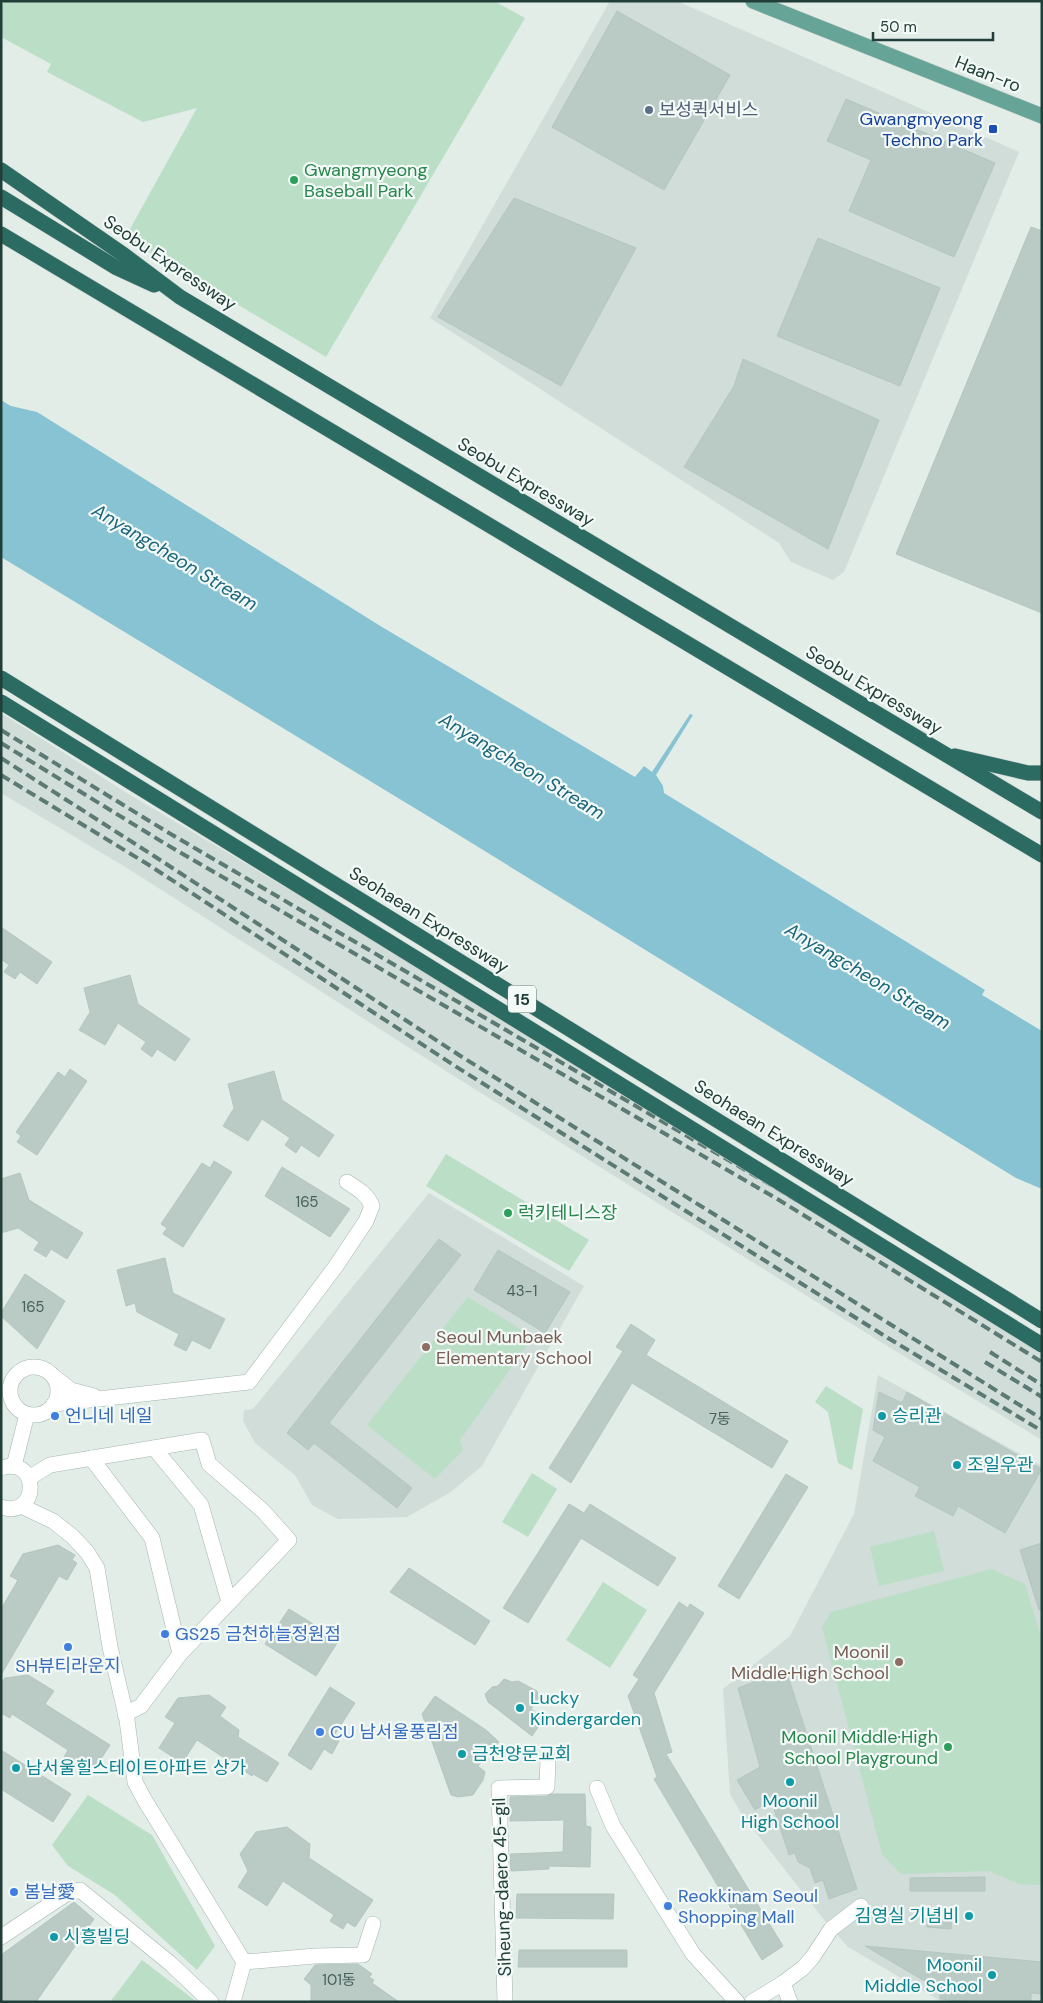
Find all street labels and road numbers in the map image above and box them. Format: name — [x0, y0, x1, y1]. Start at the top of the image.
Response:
street label: Haan-ro — [952, 50, 1024, 98]
street label: Seobu Expressway — [99, 210, 241, 316]
street label: Seobu Expressway — [453, 432, 599, 532]
street label: Seobu Expressway — [801, 640, 947, 740]
street label: Seohaean Expressway — [345, 861, 513, 979]
road number: 15 — [508, 986, 536, 1012]
street label: Seohaean Expressway — [690, 1074, 858, 1192]
street label: Siheung-daero 45-gil — [487, 1797, 517, 1977]

